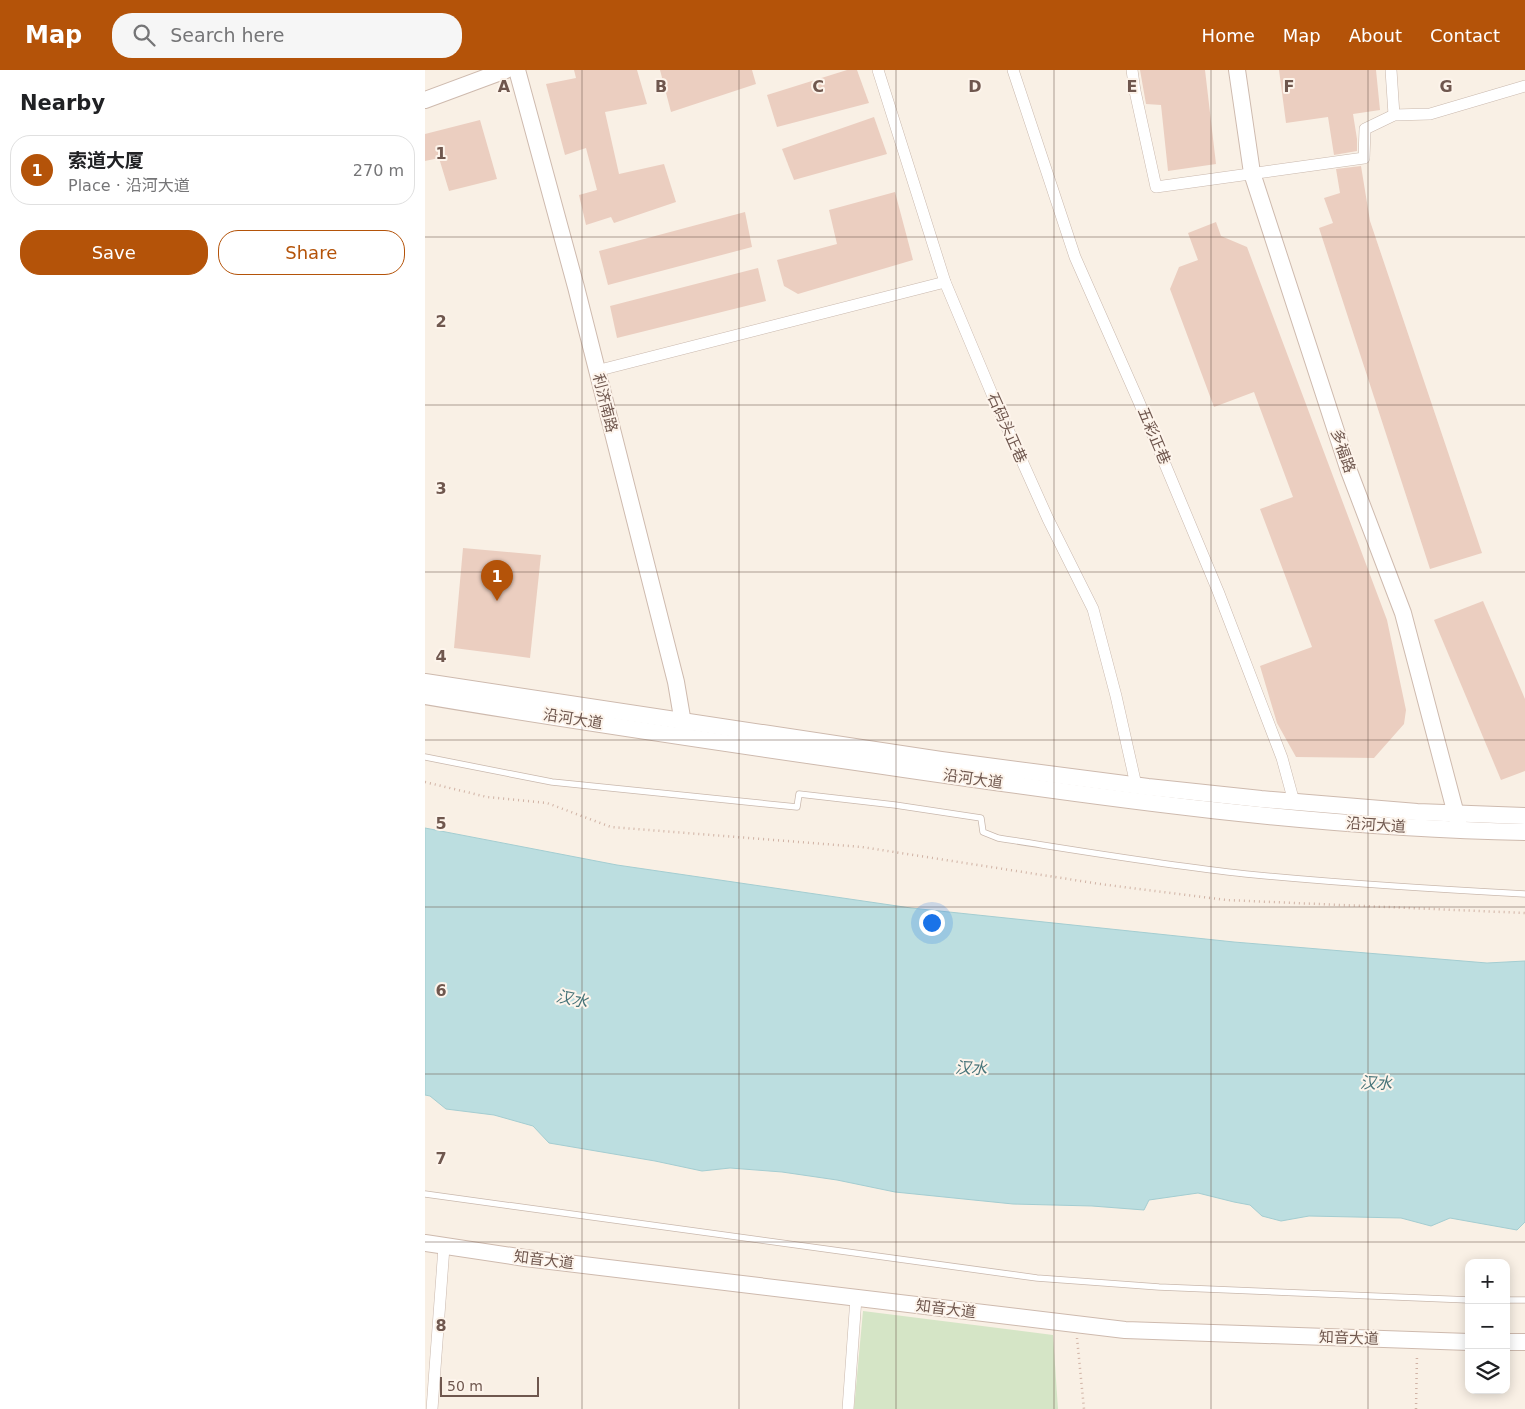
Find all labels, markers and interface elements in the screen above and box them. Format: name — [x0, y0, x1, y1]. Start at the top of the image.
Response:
search box — [112, 13, 462, 58]
text: Map — [25, 21, 82, 49]
icon: search — [130, 21, 158, 49]
text: Search here — [170, 24, 284, 46]
text: Home — [1202, 25, 1255, 46]
text: Map — [1283, 25, 1321, 46]
text: About — [1349, 25, 1402, 46]
text: Contact — [1430, 25, 1500, 46]
text: A — [498, 77, 511, 96]
text: B — [655, 77, 667, 96]
text: C — [812, 77, 824, 96]
text: D — [968, 77, 982, 96]
text: E — [1127, 77, 1137, 96]
text: F — [1284, 77, 1294, 96]
text: G — [1439, 77, 1453, 96]
text: Nearby — [20, 91, 105, 115]
text: 1 — [435, 144, 447, 163]
text: 索道大厦 — [68, 149, 144, 171]
text: 1 — [31, 161, 43, 180]
text: 270 m — [353, 161, 404, 180]
text: Place · 沿河大道 — [68, 176, 190, 195]
button: Save — [20, 230, 208, 275]
button: Share — [218, 230, 405, 275]
text: 2 — [435, 312, 447, 331]
street label: 利济南路 — [589, 372, 621, 434]
street label: 石码头正巷 — [984, 390, 1030, 466]
street label: 五彩正巷 — [1134, 405, 1174, 467]
street label: 多福路 — [1327, 427, 1359, 475]
text: 3 — [435, 479, 447, 498]
pin: 1 — [481, 560, 513, 601]
text: 4 — [435, 647, 447, 666]
street label: 沿河大道 — [542, 705, 604, 733]
street label: 沿河大道 — [942, 766, 1004, 792]
text: 5 — [435, 814, 447, 833]
street label: 沿河大道 — [1345, 814, 1407, 836]
your location — [919, 910, 945, 936]
text: 6 — [435, 981, 447, 1000]
water label: 汉水 — [554, 987, 590, 1012]
water label: 汉水 — [955, 1058, 988, 1078]
water label: 汉水 — [1360, 1073, 1393, 1093]
text: 7 — [435, 1149, 447, 1168]
street label: 知音大道 — [513, 1247, 575, 1273]
map controls — [1465, 1259, 1510, 1394]
button: + — [1465, 1259, 1510, 1304]
street label: 知音大道 — [915, 1296, 977, 1322]
button: − — [1465, 1304, 1510, 1349]
text: 8 — [435, 1316, 447, 1335]
street label: 知音大道 — [1319, 1328, 1379, 1348]
button: layers — [1465, 1349, 1510, 1394]
scale bar — [440, 1374, 539, 1397]
text: 50 m — [447, 1378, 483, 1394]

